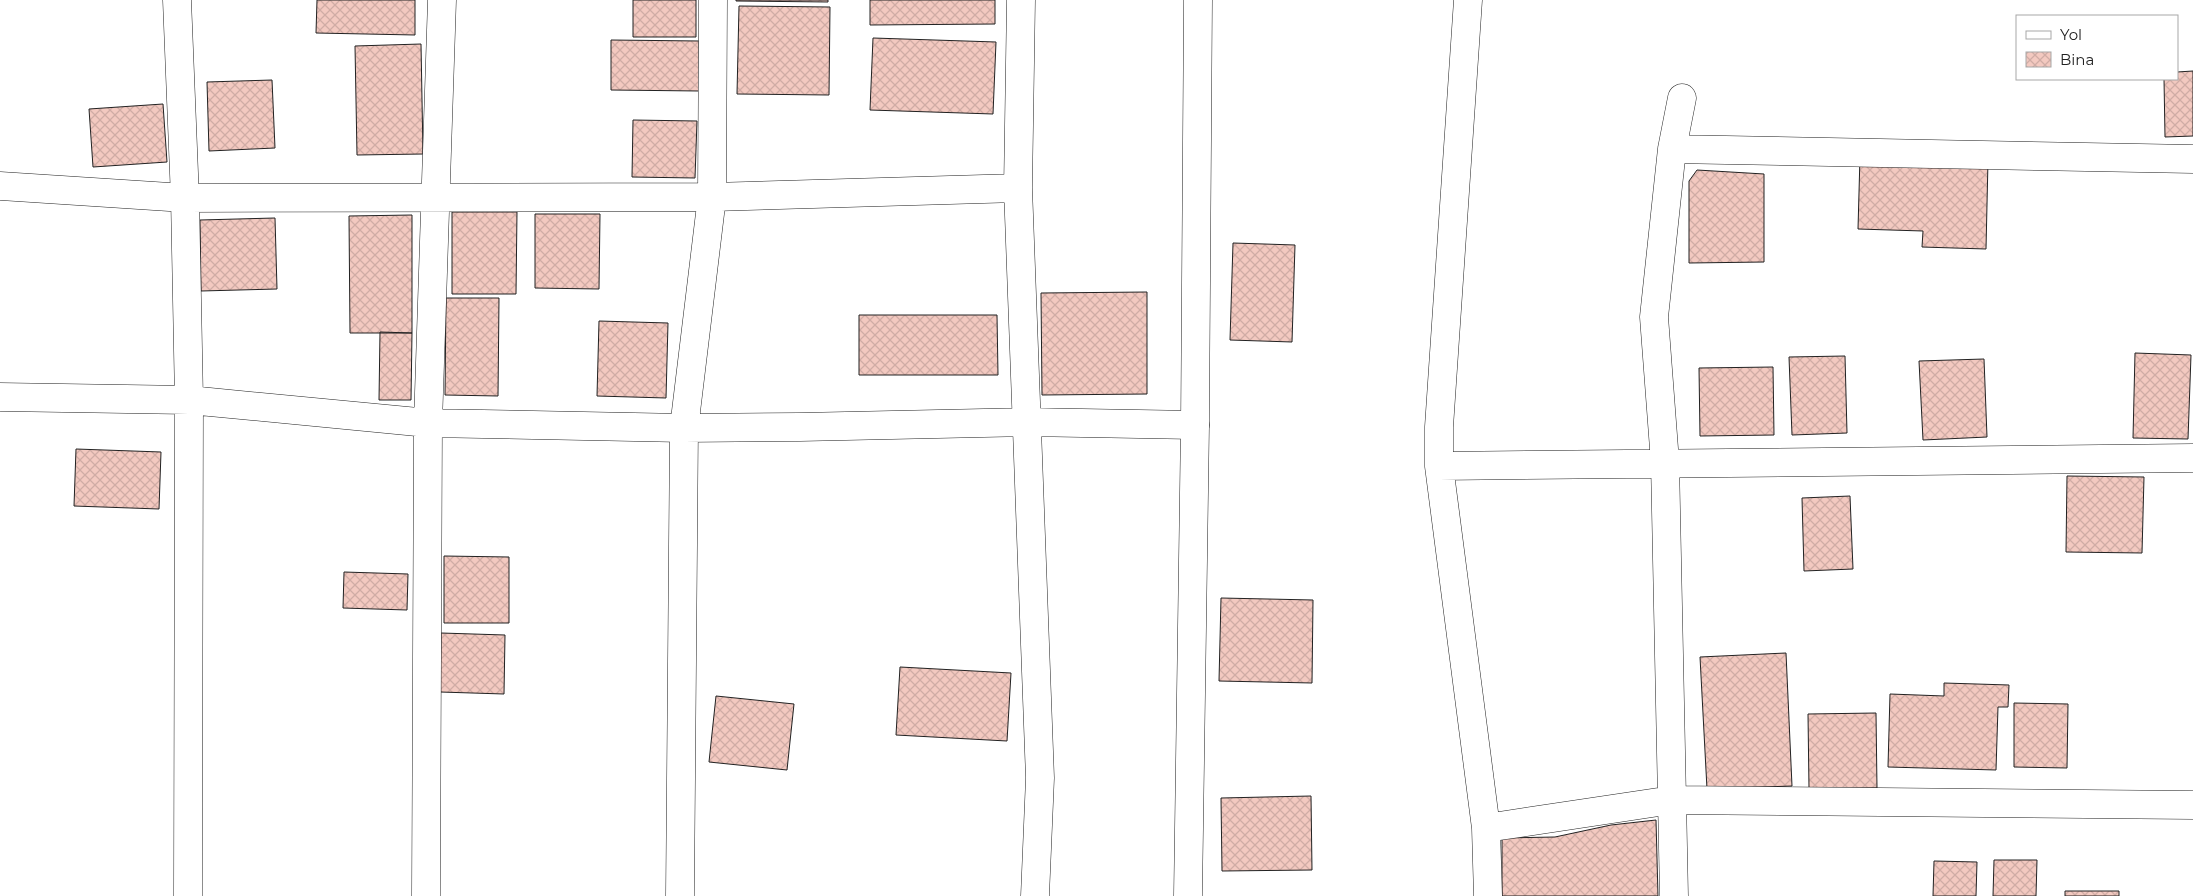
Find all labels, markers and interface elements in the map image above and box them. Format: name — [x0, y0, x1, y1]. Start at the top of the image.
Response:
legend — [2016, 15, 2178, 80]
text: Yol — [2060, 25, 2082, 44]
text: Bina — [2060, 50, 2094, 69]

